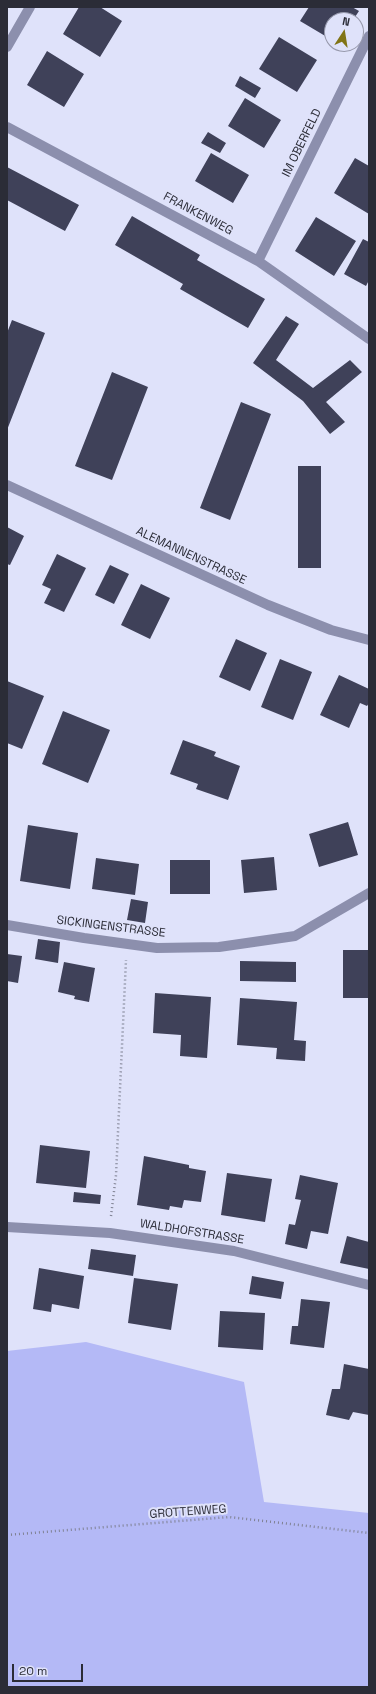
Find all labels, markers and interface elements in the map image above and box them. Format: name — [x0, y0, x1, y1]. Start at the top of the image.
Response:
north arrow — [324, 12, 364, 52]
text: N — [341, 14, 351, 29]
street label: IM OBERFELD — [279, 107, 325, 179]
street label: FRANKENWEG — [161, 190, 235, 238]
street label: ALEMANNENSTRASSE — [134, 524, 248, 588]
street label: SICKINGENSTRASSE — [56, 913, 166, 941]
street label: WALDHOFSTRASSE — [139, 1217, 245, 1247]
street label: GROTTENWEG — [149, 1502, 227, 1522]
scale bar — [14, 1656, 85, 1682]
text: 20 m — [19, 1663, 47, 1679]

